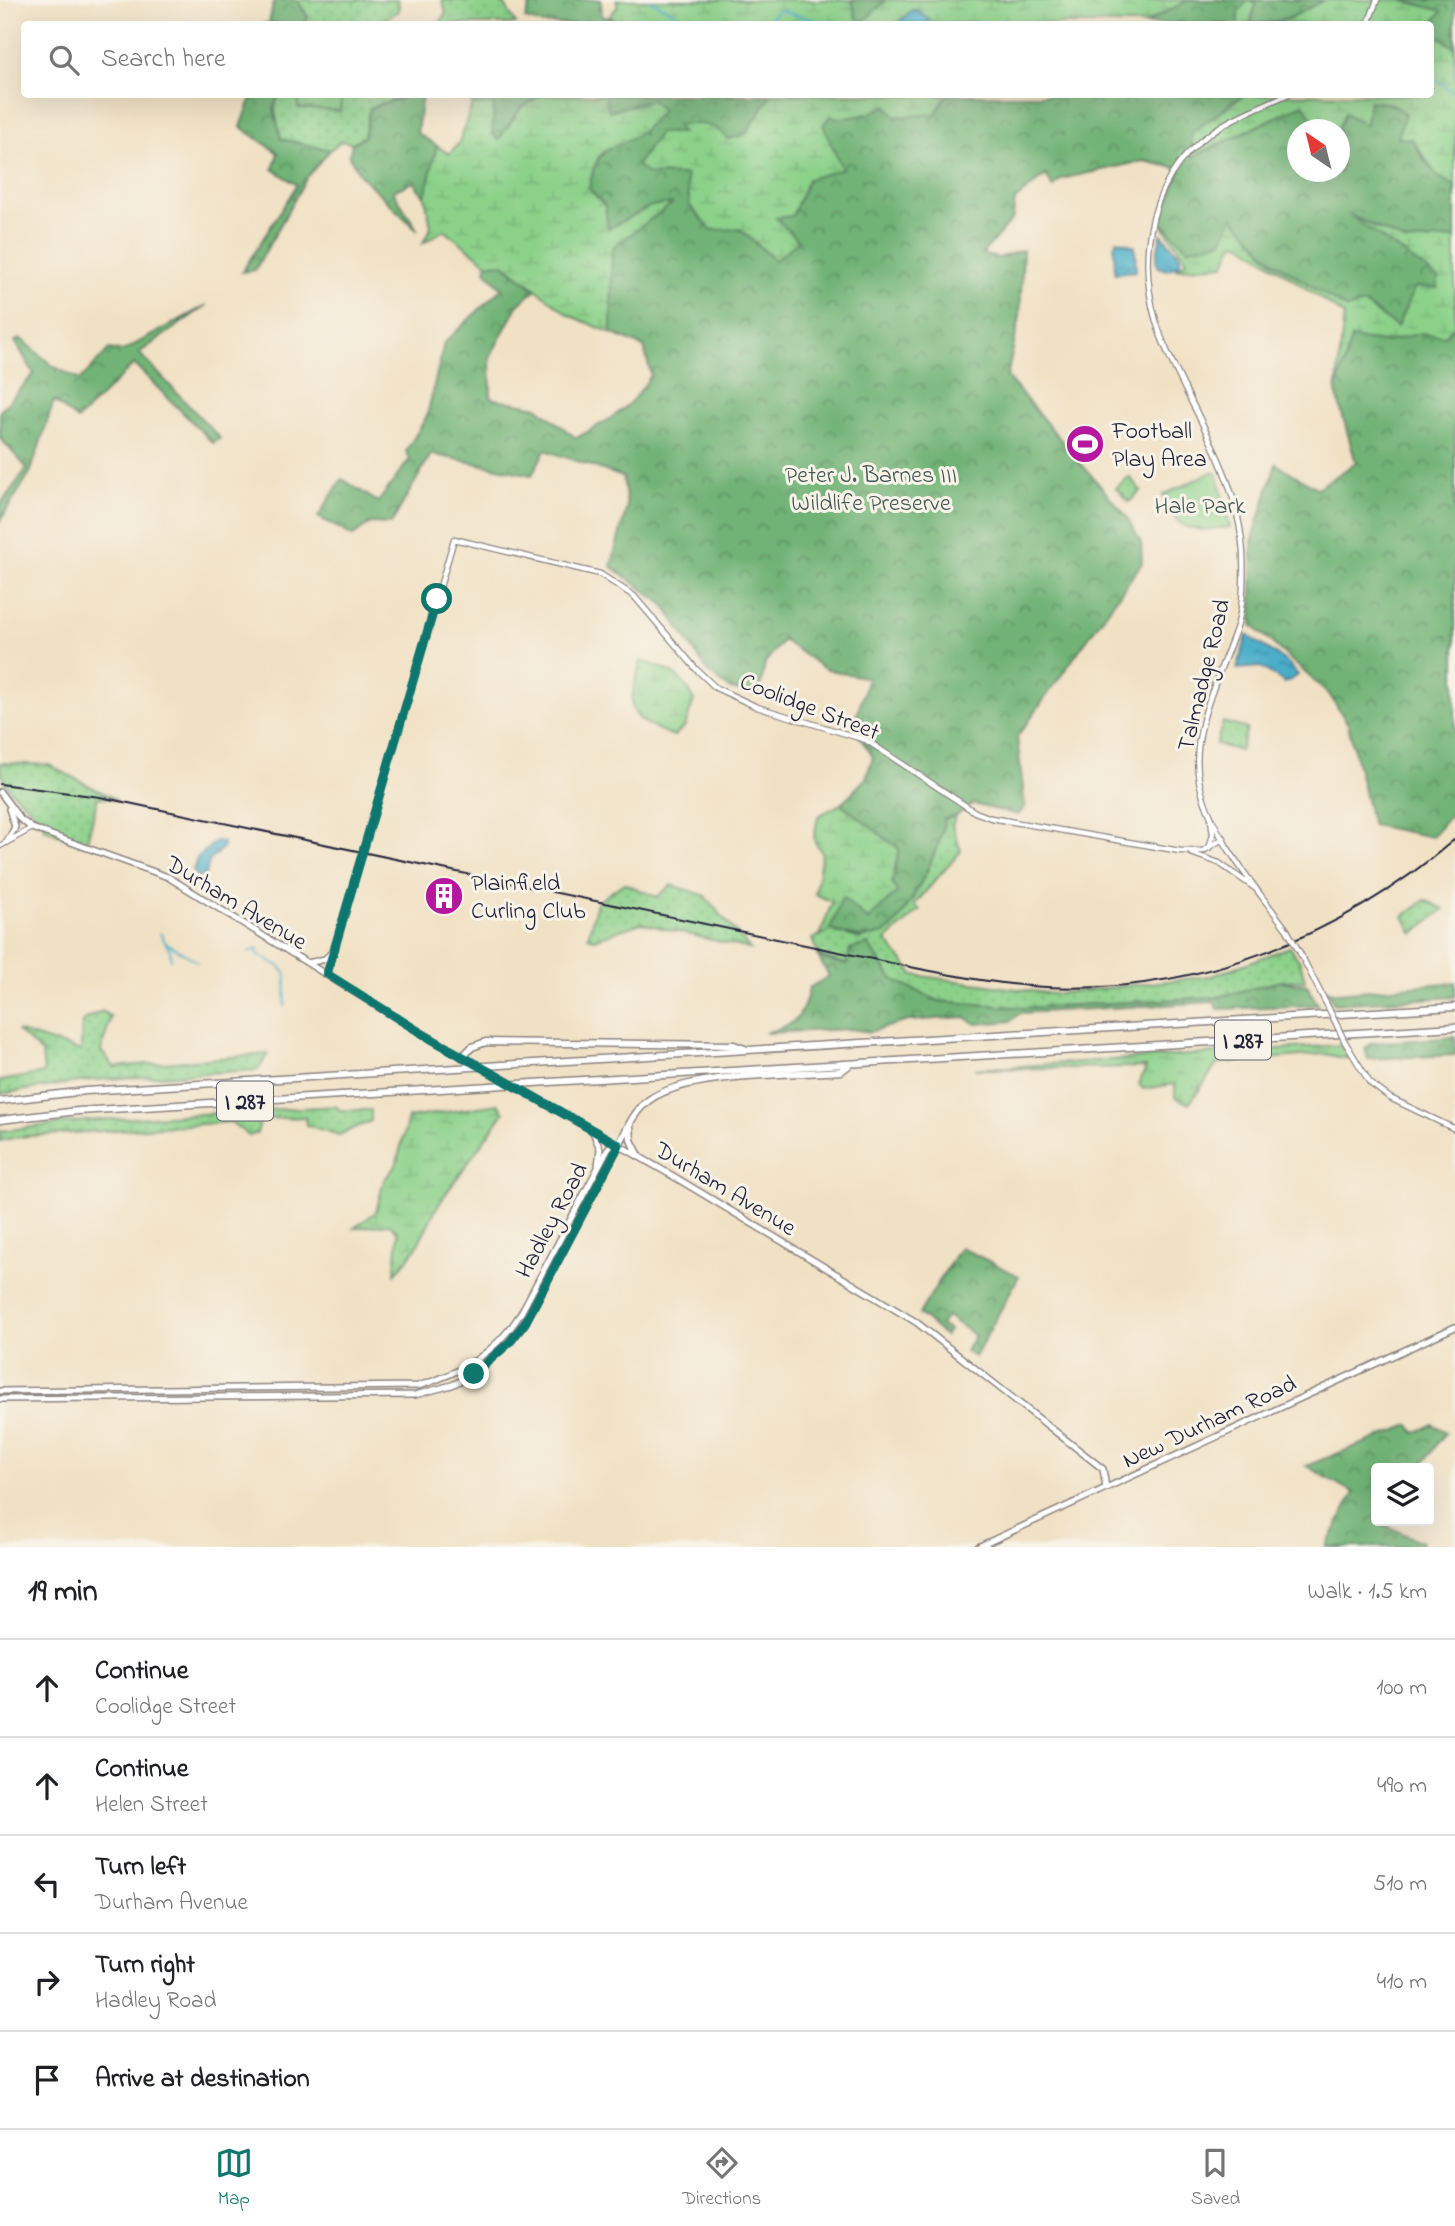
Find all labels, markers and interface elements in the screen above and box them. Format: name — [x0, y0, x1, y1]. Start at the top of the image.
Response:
search box — [21, 21, 1434, 98]
icon: search — [45, 41, 83, 79]
text: Search here — [101, 41, 226, 79]
north arrow — [1287, 119, 1350, 182]
place label: Football Play Area — [1111, 415, 1207, 479]
sports icon: Football Play Area — [1064, 423, 1106, 465]
park label: Peter J. Barnes III Wildlife Preserve — [785, 459, 957, 522]
park label: Hale Park — [1154, 490, 1246, 525]
route start — [421, 583, 452, 614]
street label: Talmadge Road — [1170, 595, 1241, 755]
street label: Coolidge Street — [734, 666, 884, 751]
street label: Durham Avenue — [157, 848, 313, 960]
place label: Plainfield Curling Club — [471, 867, 586, 930]
building icon: Plainfield Curling Club — [423, 875, 465, 917]
road number: I 287 — [1215, 1021, 1271, 1060]
road number: I 287 — [217, 1082, 273, 1120]
street label: Durham Avenue — [646, 1134, 802, 1246]
street label: Hadley Road — [508, 1157, 600, 1286]
route end — [458, 1358, 489, 1389]
street label: New Durham Road — [1117, 1367, 1303, 1479]
map controls — [1371, 1463, 1434, 1526]
button: layers — [1371, 1463, 1434, 1526]
text: 19 min — [28, 1571, 98, 1615]
text: Walk · 1.5 km — [1308, 1576, 1427, 1609]
text: Continue — [95, 1653, 188, 1691]
icon: ahead — [28, 1669, 66, 1707]
text: 100 m — [1376, 1672, 1427, 1705]
text: Coolidge Street — [95, 1691, 236, 1724]
text: Continue — [95, 1751, 188, 1789]
icon: ahead — [28, 1767, 66, 1805]
text: 490 m — [1377, 1770, 1427, 1803]
text: Helen Street — [95, 1789, 208, 1822]
text: Turn left — [95, 1849, 186, 1887]
icon: left — [28, 1865, 66, 1903]
text: 510 m — [1373, 1868, 1427, 1901]
text: Durham Avenue — [95, 1887, 248, 1920]
text: Turn right — [95, 1947, 195, 1985]
icon: right — [28, 1963, 66, 2001]
text: 410 m — [1377, 1966, 1427, 1999]
text: Hadley Road — [95, 1985, 216, 2018]
icon: arrive — [28, 2061, 66, 2099]
text: Arrive at destination — [95, 2061, 310, 2099]
tab: Map — [215, 2144, 253, 2213]
tab: Directions — [682, 2144, 761, 2213]
tab: Saved — [1191, 2144, 1240, 2213]

